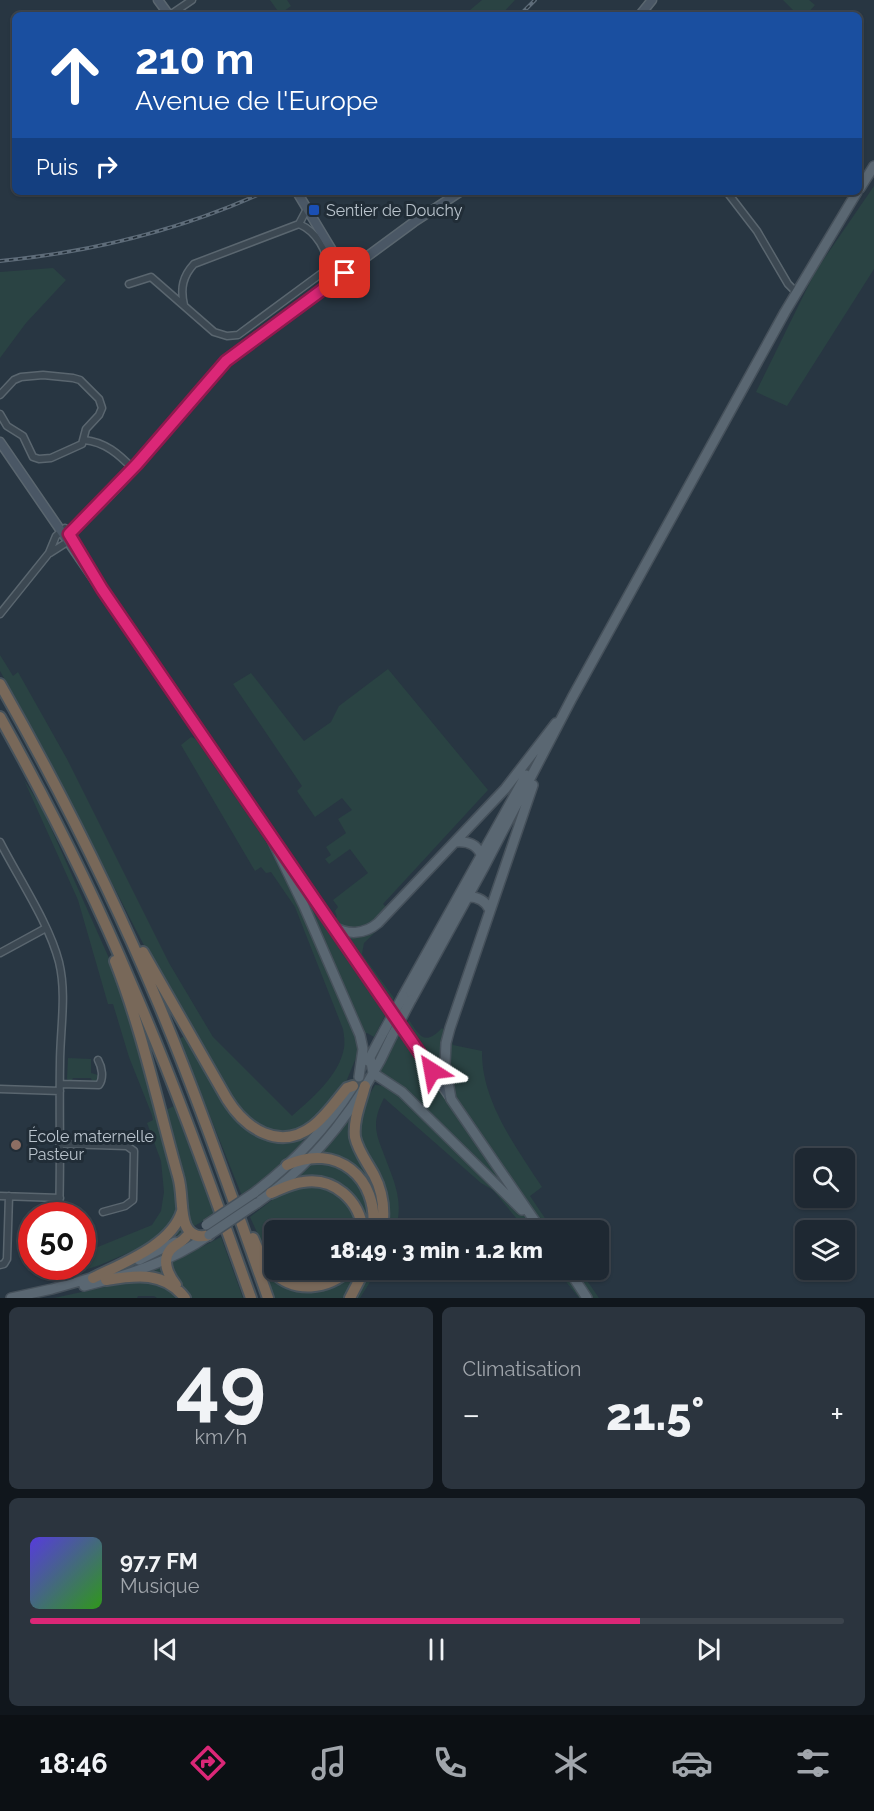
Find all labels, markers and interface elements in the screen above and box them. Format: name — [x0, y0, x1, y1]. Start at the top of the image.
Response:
text: 210 m — [135, 35, 254, 84]
icon: ahead — [36, 36, 114, 114]
text: Avenue de l'Europe — [135, 85, 378, 116]
icon: right — [90, 150, 123, 183]
text: Puis — [36, 154, 78, 180]
place label: Sentier de Douchy — [326, 201, 463, 220]
marker: Sentier de Douchy — [307, 203, 321, 217]
pin — [319, 247, 370, 298]
icon: arrive — [328, 256, 361, 289]
position arrow — [400, 1039, 464, 1103]
place label: École maternelle Pasteur — [28, 1126, 154, 1164]
marker: École maternelle Pasteur — [9, 1138, 23, 1152]
map controls — [795, 1148, 855, 1280]
button: search — [795, 1148, 855, 1208]
speed limit sign: 50 — [18, 1202, 96, 1280]
button: layers — [795, 1220, 855, 1280]
text: 18:49 · 3 min · 1.2 km — [330, 1237, 543, 1263]
text: 49 — [176, 1340, 266, 1431]
text: Climatisation — [463, 1357, 581, 1381]
text: 21.5° — [606, 1388, 705, 1441]
text: − — [463, 1395, 480, 1434]
text: + — [830, 1395, 844, 1434]
text: km/h — [194, 1425, 247, 1449]
text: 97.7 FM — [120, 1548, 198, 1574]
text: Musique — [120, 1574, 199, 1598]
icon: previous — [149, 1633, 182, 1666]
icon: pause — [420, 1633, 453, 1666]
icon: next — [692, 1633, 725, 1666]
icon: directions — [187, 1742, 229, 1784]
icon: music — [308, 1742, 350, 1784]
icon: phone — [429, 1742, 471, 1784]
icon: climate — [550, 1742, 592, 1784]
icon: car — [671, 1742, 713, 1784]
icon: filters — [792, 1742, 834, 1784]
text: 18:46 — [40, 1748, 108, 1779]

